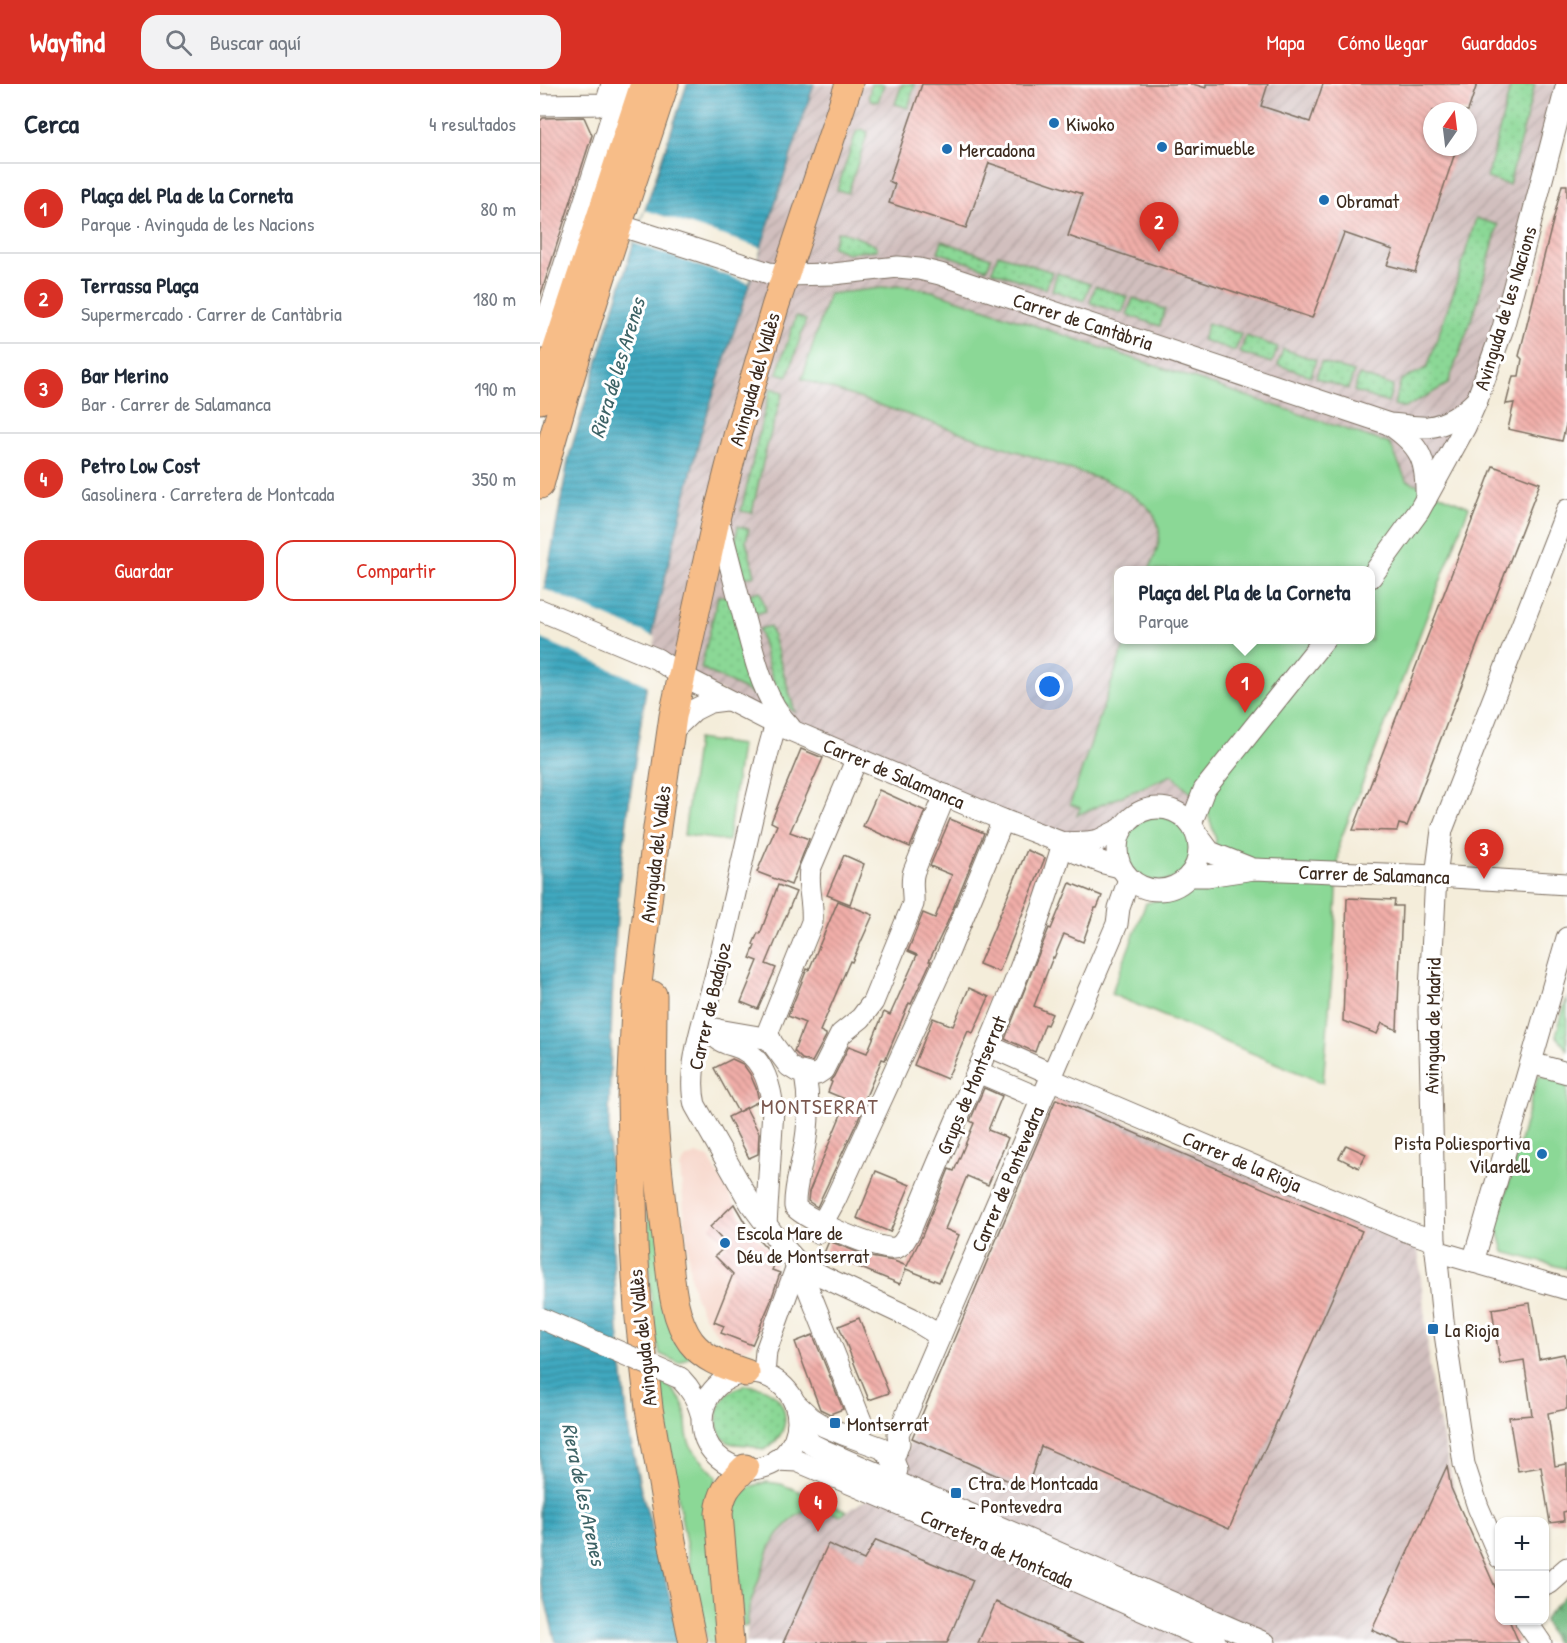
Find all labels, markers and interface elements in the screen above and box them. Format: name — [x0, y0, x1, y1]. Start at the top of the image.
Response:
search box — [141, 15, 561, 69]
text: Wayfind — [30, 23, 105, 61]
icon: search — [162, 26, 195, 59]
text: Buscar aquí — [210, 27, 302, 57]
text: Mapa — [1266, 28, 1304, 57]
text: Cómo llegar — [1337, 28, 1428, 57]
text: Guardados — [1461, 28, 1537, 57]
north arrow — [1423, 102, 1477, 156]
text: Cerca — [24, 106, 79, 141]
text: 4 resultados — [429, 110, 516, 137]
place label: Kiwoko — [1066, 110, 1115, 137]
marker: Kiwoko — [1047, 116, 1061, 130]
place label: Barimueble — [1174, 134, 1255, 161]
place label: Mercadona — [959, 136, 1035, 163]
marker: Barimueble — [1155, 140, 1169, 154]
marker: Mercadona — [940, 142, 954, 156]
text: Plaça del Pla de la Corneta — [81, 180, 293, 210]
place label: Obramat — [1336, 187, 1400, 214]
marker: Obramat — [1317, 193, 1331, 207]
text: 1 — [40, 195, 47, 222]
text: 80 m — [480, 195, 516, 222]
pin: 2 — [1140, 202, 1178, 252]
text: Parque · Avinguda de les Nacions — [81, 210, 314, 237]
street label: Avinguda de les Nacions — [1467, 223, 1543, 393]
text: Terrassa Plaça — [81, 270, 198, 300]
text: 2 — [39, 285, 48, 312]
text: 180 m — [473, 285, 516, 312]
street label: Carrer de Cantàbria — [1010, 286, 1157, 356]
water label: Riera de les Arenes — [582, 293, 653, 441]
text: Supermercado · Carrer de Cantàbria — [81, 300, 342, 327]
street label: Avinguda del Vallès — [722, 309, 786, 449]
text: Bar Merino — [81, 360, 168, 390]
text: 3 — [39, 375, 48, 402]
text: 190 m — [474, 375, 516, 402]
text: Bar · Carrer de Salamanca — [81, 390, 271, 417]
text: Petro Low Cost — [81, 450, 200, 480]
text: 4 — [40, 465, 47, 492]
text: 350 m — [471, 465, 516, 492]
text: Gasolinera · Carretera de Montcada — [81, 480, 334, 507]
button: Guardar — [24, 540, 264, 601]
button: Compartir — [276, 540, 516, 601]
popup — [1114, 566, 1375, 644]
text: Plaça del Pla de la Corneta — [1139, 577, 1350, 607]
text: Parque — [1139, 607, 1189, 634]
pin: 1 — [1226, 664, 1264, 713]
your location — [1035, 672, 1064, 701]
street label: Carrer de Salamanca — [819, 731, 969, 815]
street label: Avinguda del Vallès — [633, 784, 677, 924]
pin: 3 — [1464, 830, 1504, 879]
street label: Carrer de Salamanca — [1298, 858, 1450, 890]
street label: Carrer de Badajoz — [681, 939, 737, 1072]
street label: Avinguda de Madrid — [1417, 957, 1447, 1094]
street label: Grups de Montserrat — [930, 1010, 1013, 1158]
district label: MONTSERRAT — [761, 1092, 879, 1121]
street label: Carrer de Pontevedra — [964, 1102, 1050, 1256]
street label: Carrer de la Rioja — [1178, 1124, 1306, 1198]
place label: Pista Poliesportiva Vilardell — [1394, 1129, 1530, 1179]
marker: Pista Poliesportiva Vilardell — [1535, 1147, 1549, 1161]
place label: Escola Mare de Déu de Montserrat — [737, 1219, 870, 1269]
marker: Escola Mare de Déu de Montserrat — [718, 1236, 732, 1250]
street label: Avinguda del Vallès — [621, 1268, 663, 1408]
place label: La Rioja — [1445, 1316, 1499, 1343]
marker: La Rioja — [1426, 1322, 1440, 1336]
place label: Montserrat — [847, 1410, 930, 1437]
marker: Montserrat — [828, 1416, 842, 1430]
water label: Riera de les Arenes — [555, 1420, 614, 1570]
place label: Ctra. de Montcada - Pontevedra — [968, 1469, 1098, 1519]
pin: 4 — [798, 1482, 838, 1532]
marker: Ctra. de Montcada - Pontevedra — [949, 1486, 963, 1500]
street label: Carretera de Montcada — [916, 1502, 1078, 1594]
map controls — [1495, 1517, 1549, 1625]
button: + — [1495, 1517, 1549, 1571]
button: − — [1495, 1571, 1549, 1625]

